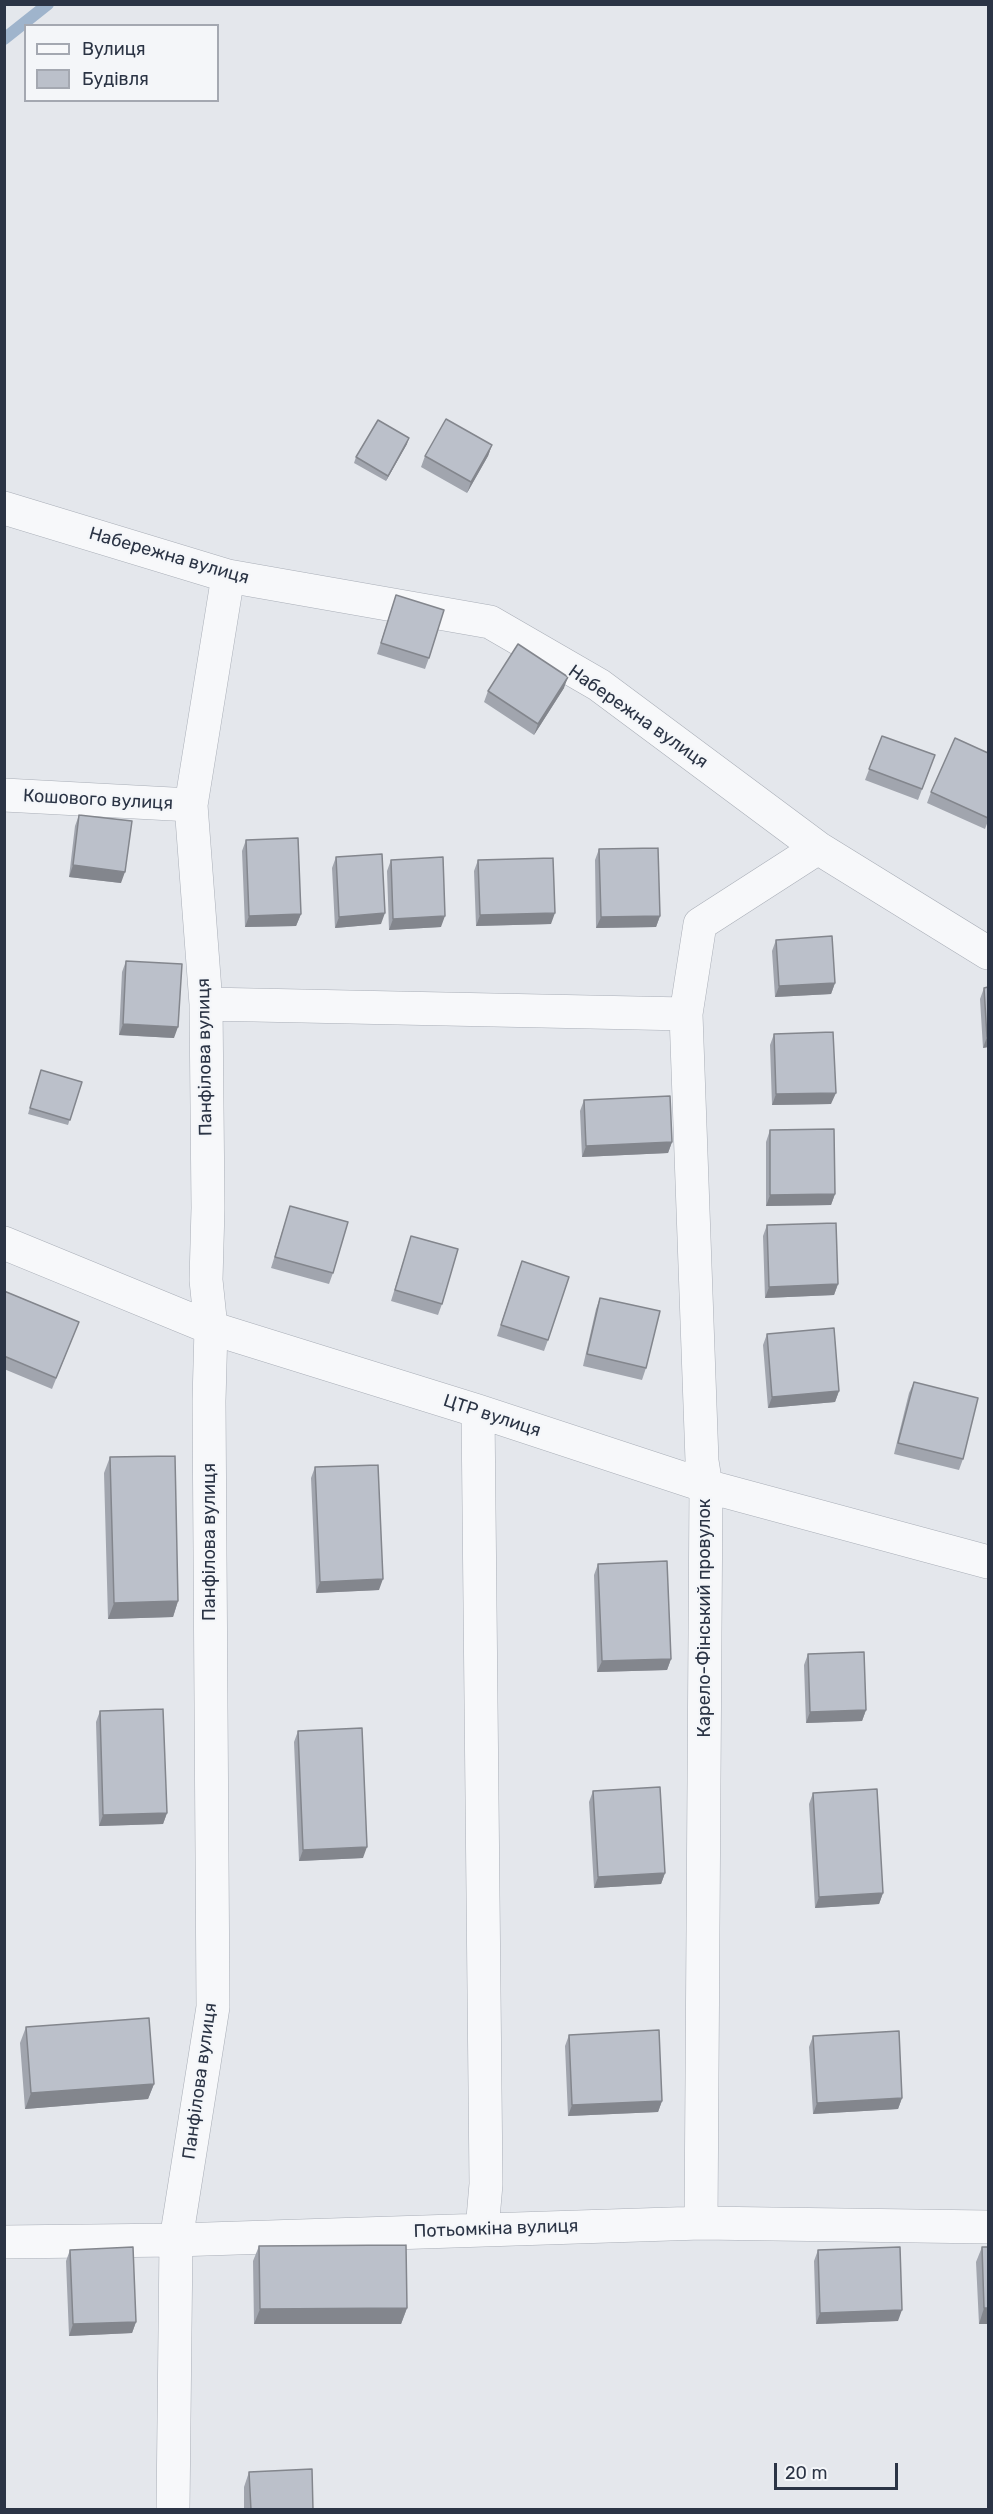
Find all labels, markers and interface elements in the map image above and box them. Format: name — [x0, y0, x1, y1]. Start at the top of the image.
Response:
legend — [24, 24, 219, 102]
text: Вулиця — [82, 38, 146, 60]
text: Будівля — [82, 68, 149, 90]
street label: Набережна вулиця — [86, 523, 252, 589]
street label: Набережна вулиця — [564, 661, 712, 773]
street label: Кошового вулиця — [22, 785, 174, 815]
street label: Панфілова вулиця — [193, 978, 217, 1136]
street label: ЦТР вулиця — [440, 1390, 544, 1442]
street label: Панфілова вулиця — [199, 1463, 221, 1621]
street label: Карело-Фінський провулок — [694, 1499, 716, 1737]
street label: Панфілова вулиця — [178, 2001, 222, 2161]
street label: Потьомкіна вулиця — [413, 2215, 579, 2243]
scale bar — [777, 2451, 902, 2489]
text: 20 m — [785, 2462, 827, 2484]

